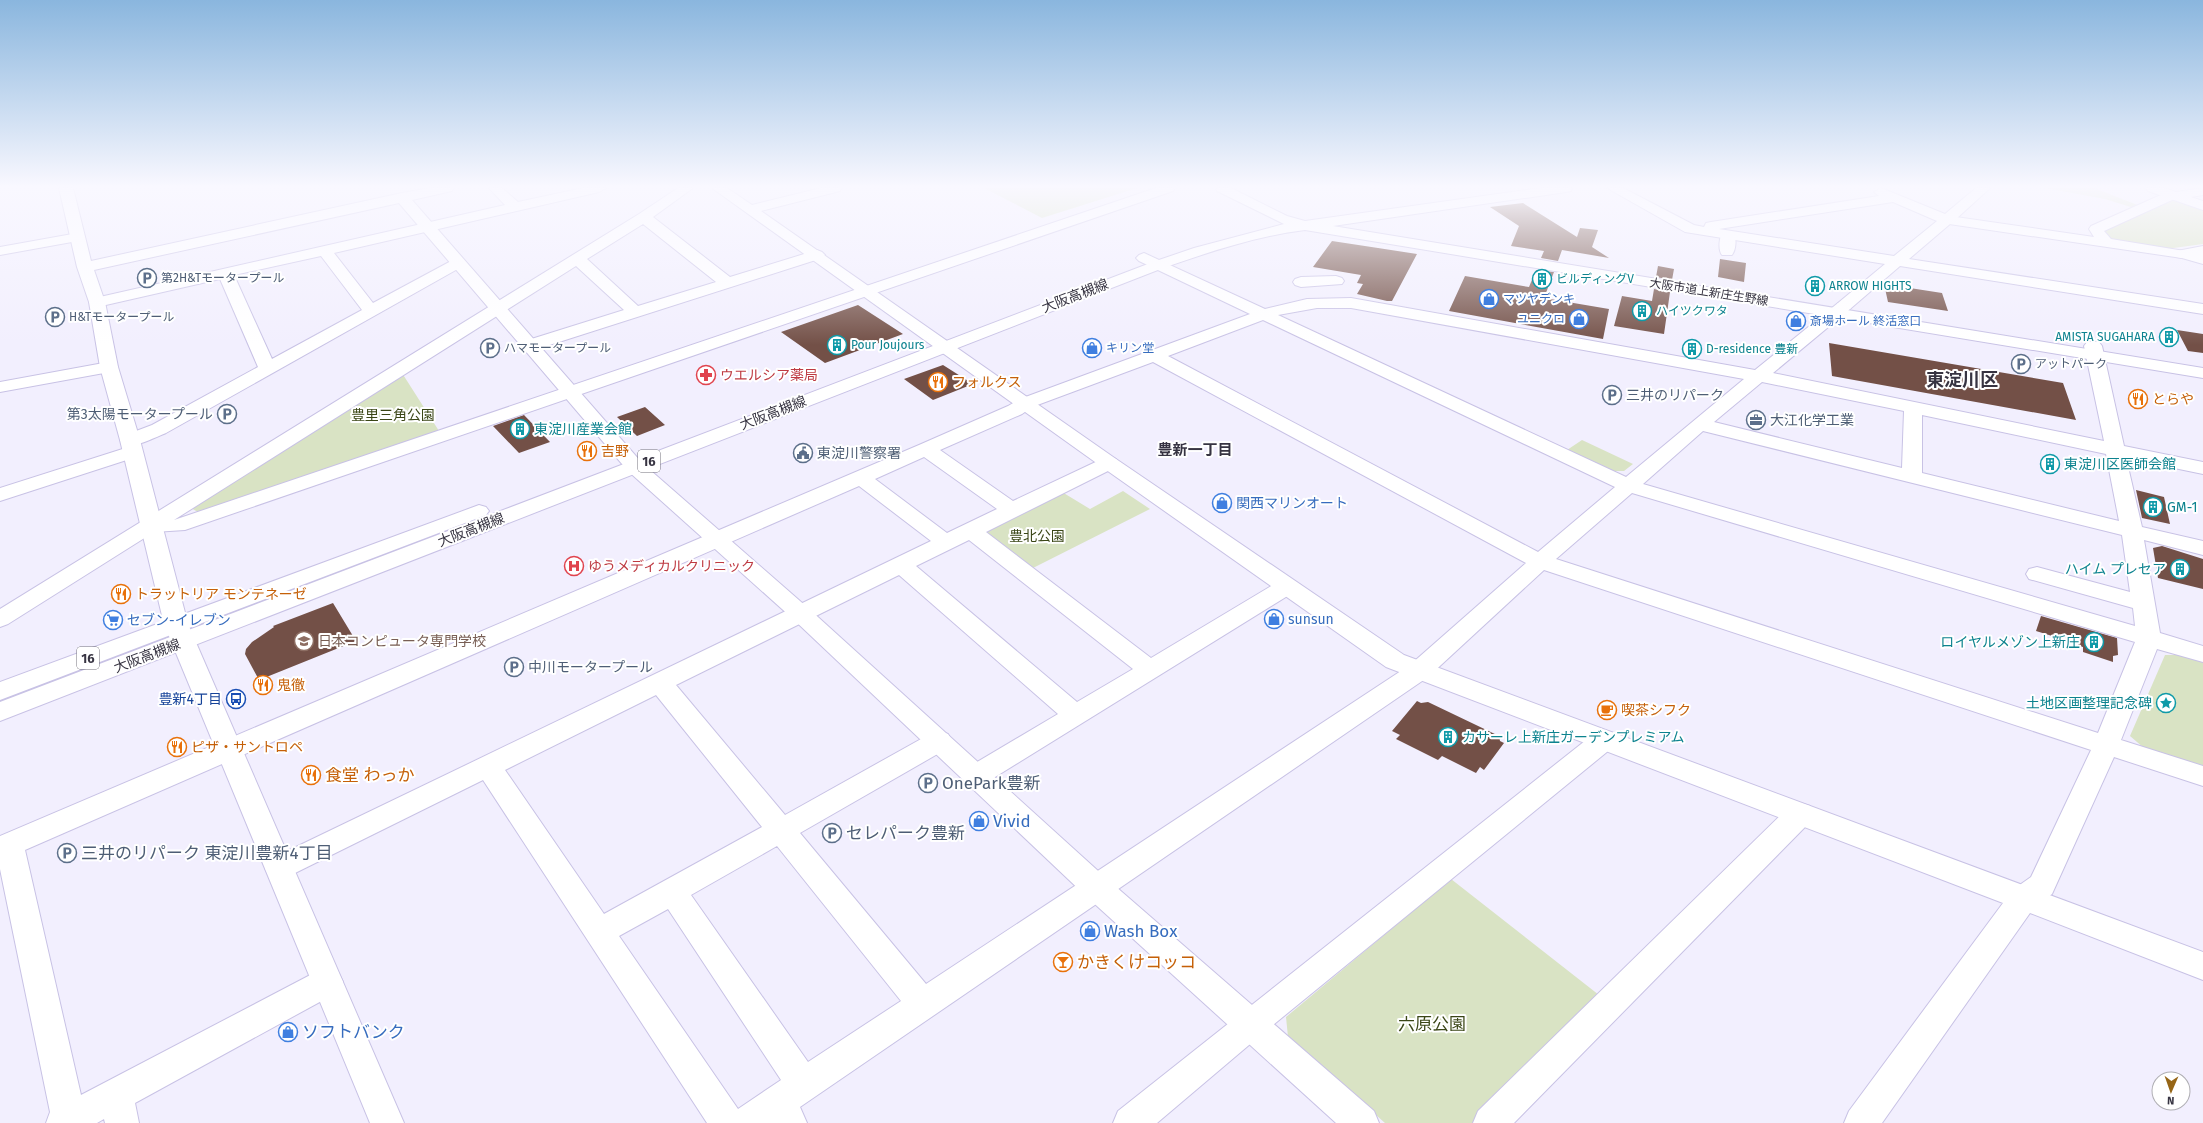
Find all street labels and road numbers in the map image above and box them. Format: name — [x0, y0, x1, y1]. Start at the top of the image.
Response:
street label: 大阪高槻線 — [1039, 276, 1111, 316]
street label: 大阪市道上新庄生野線 — [1649, 276, 1769, 308]
street label: 大阪高槻線 — [737, 393, 809, 433]
road number: 16 — [638, 450, 660, 472]
street label: 大阪高槻線 — [435, 510, 507, 550]
street label: 大阪高槻線 — [111, 636, 183, 676]
road number: 16 — [77, 647, 99, 669]

